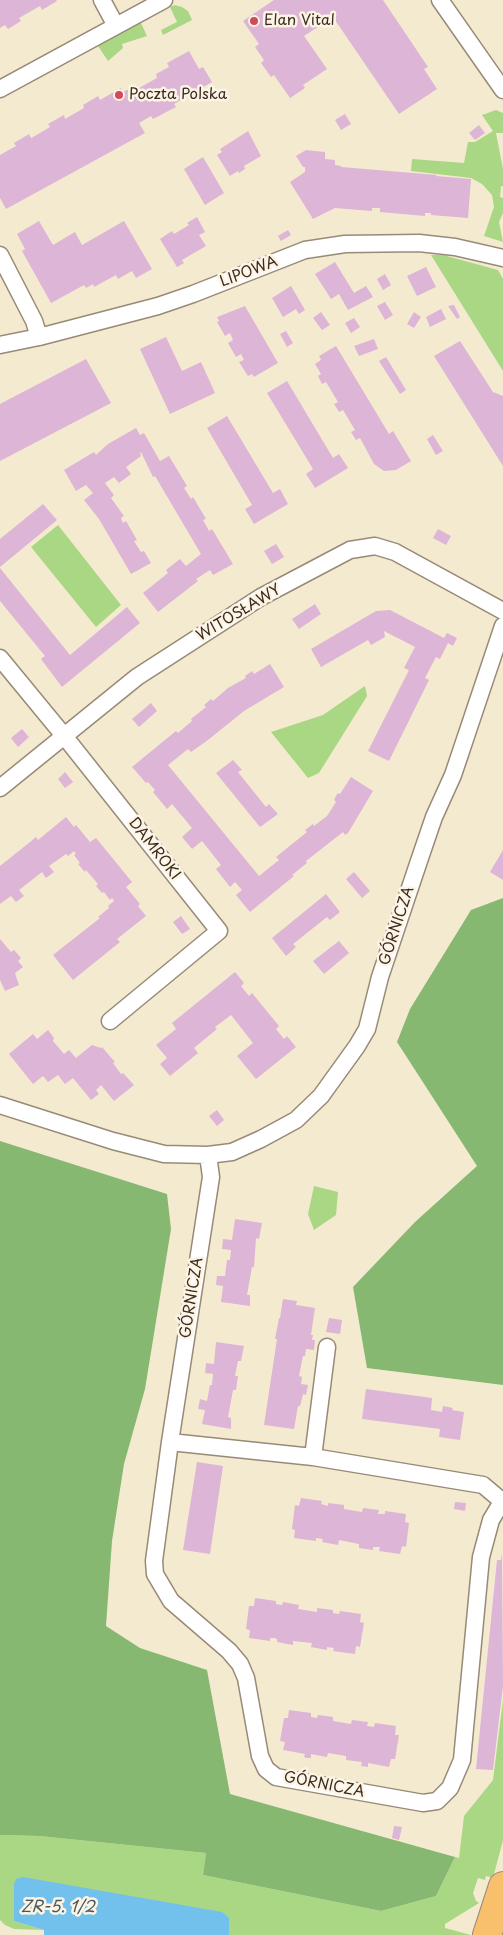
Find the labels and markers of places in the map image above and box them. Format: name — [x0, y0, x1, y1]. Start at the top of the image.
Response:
place label: Elan Vital — [264, 12, 335, 30]
marker: Elan Vital — [248, 15, 260, 27]
place label: Poczta Polska — [129, 86, 227, 104]
marker: Poczta Polska — [113, 89, 125, 101]

